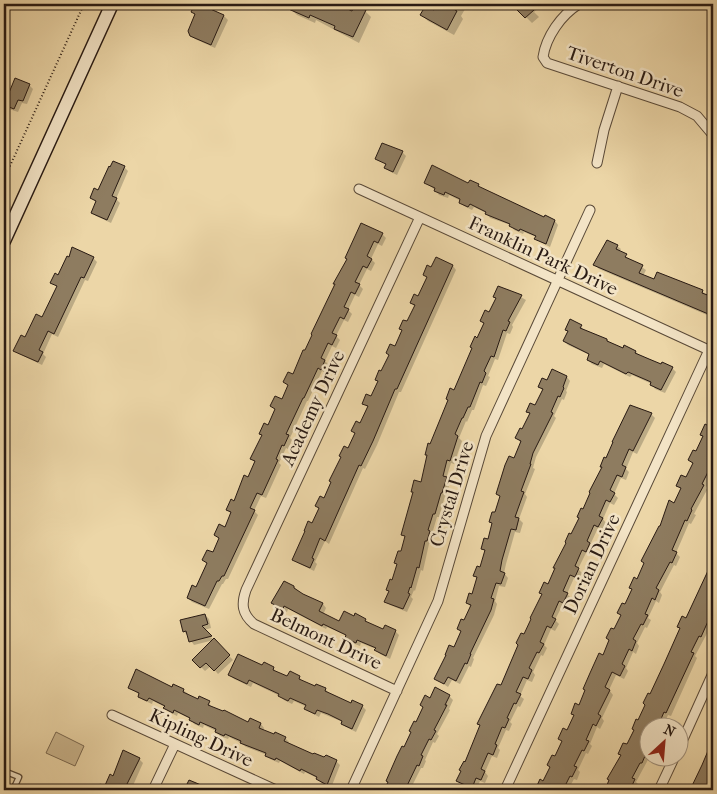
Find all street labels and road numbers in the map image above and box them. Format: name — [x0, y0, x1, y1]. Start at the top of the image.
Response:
street label: Tiverton Drive — [564, 42, 686, 102]
street label: Franklin Park Drive — [465, 212, 621, 300]
street label: Academy Drive — [276, 347, 349, 470]
street label: Crystal Drive — [426, 439, 478, 549]
street label: Dorian Drive — [559, 510, 625, 618]
street label: Belmont Drive — [267, 604, 385, 674]
street label: Kipling Drive — [146, 704, 256, 772]

